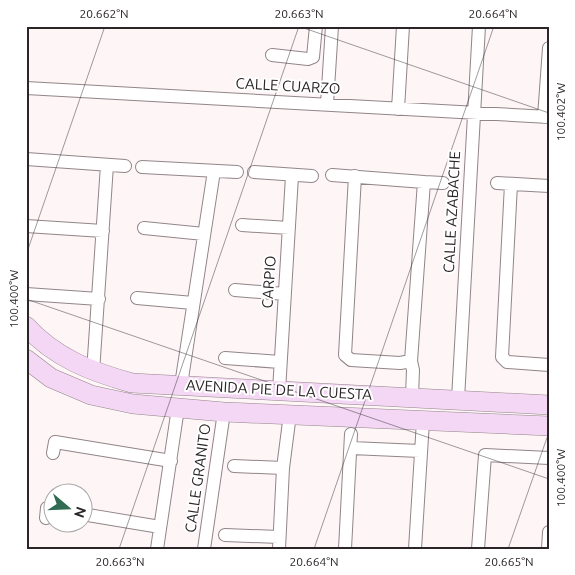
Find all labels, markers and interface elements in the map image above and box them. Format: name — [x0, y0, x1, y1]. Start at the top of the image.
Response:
text: 20.662°N — [79, 7, 129, 20]
text: 20.663°N — [274, 7, 324, 20]
text: 20.664°N — [468, 7, 518, 20]
street label: CALLE CUARZO — [235, 74, 341, 97]
text: 100.402°W — [554, 83, 567, 141]
street label: CALLE AZABACHE — [440, 151, 463, 273]
street label: CARPIO — [258, 255, 279, 309]
text: 100.400°W — [7, 270, 20, 328]
street label: AVENIDA PIE DE LA CUESTA — [186, 376, 373, 403]
street label: CALLE GRANITO — [181, 422, 214, 534]
text: 100.400°W — [554, 449, 567, 507]
north arrow — [42, 482, 92, 532]
text: N — [71, 505, 90, 520]
text: 20.663°N — [95, 555, 145, 568]
text: 20.664°N — [289, 555, 339, 568]
text: 20.665°N — [484, 555, 534, 568]

